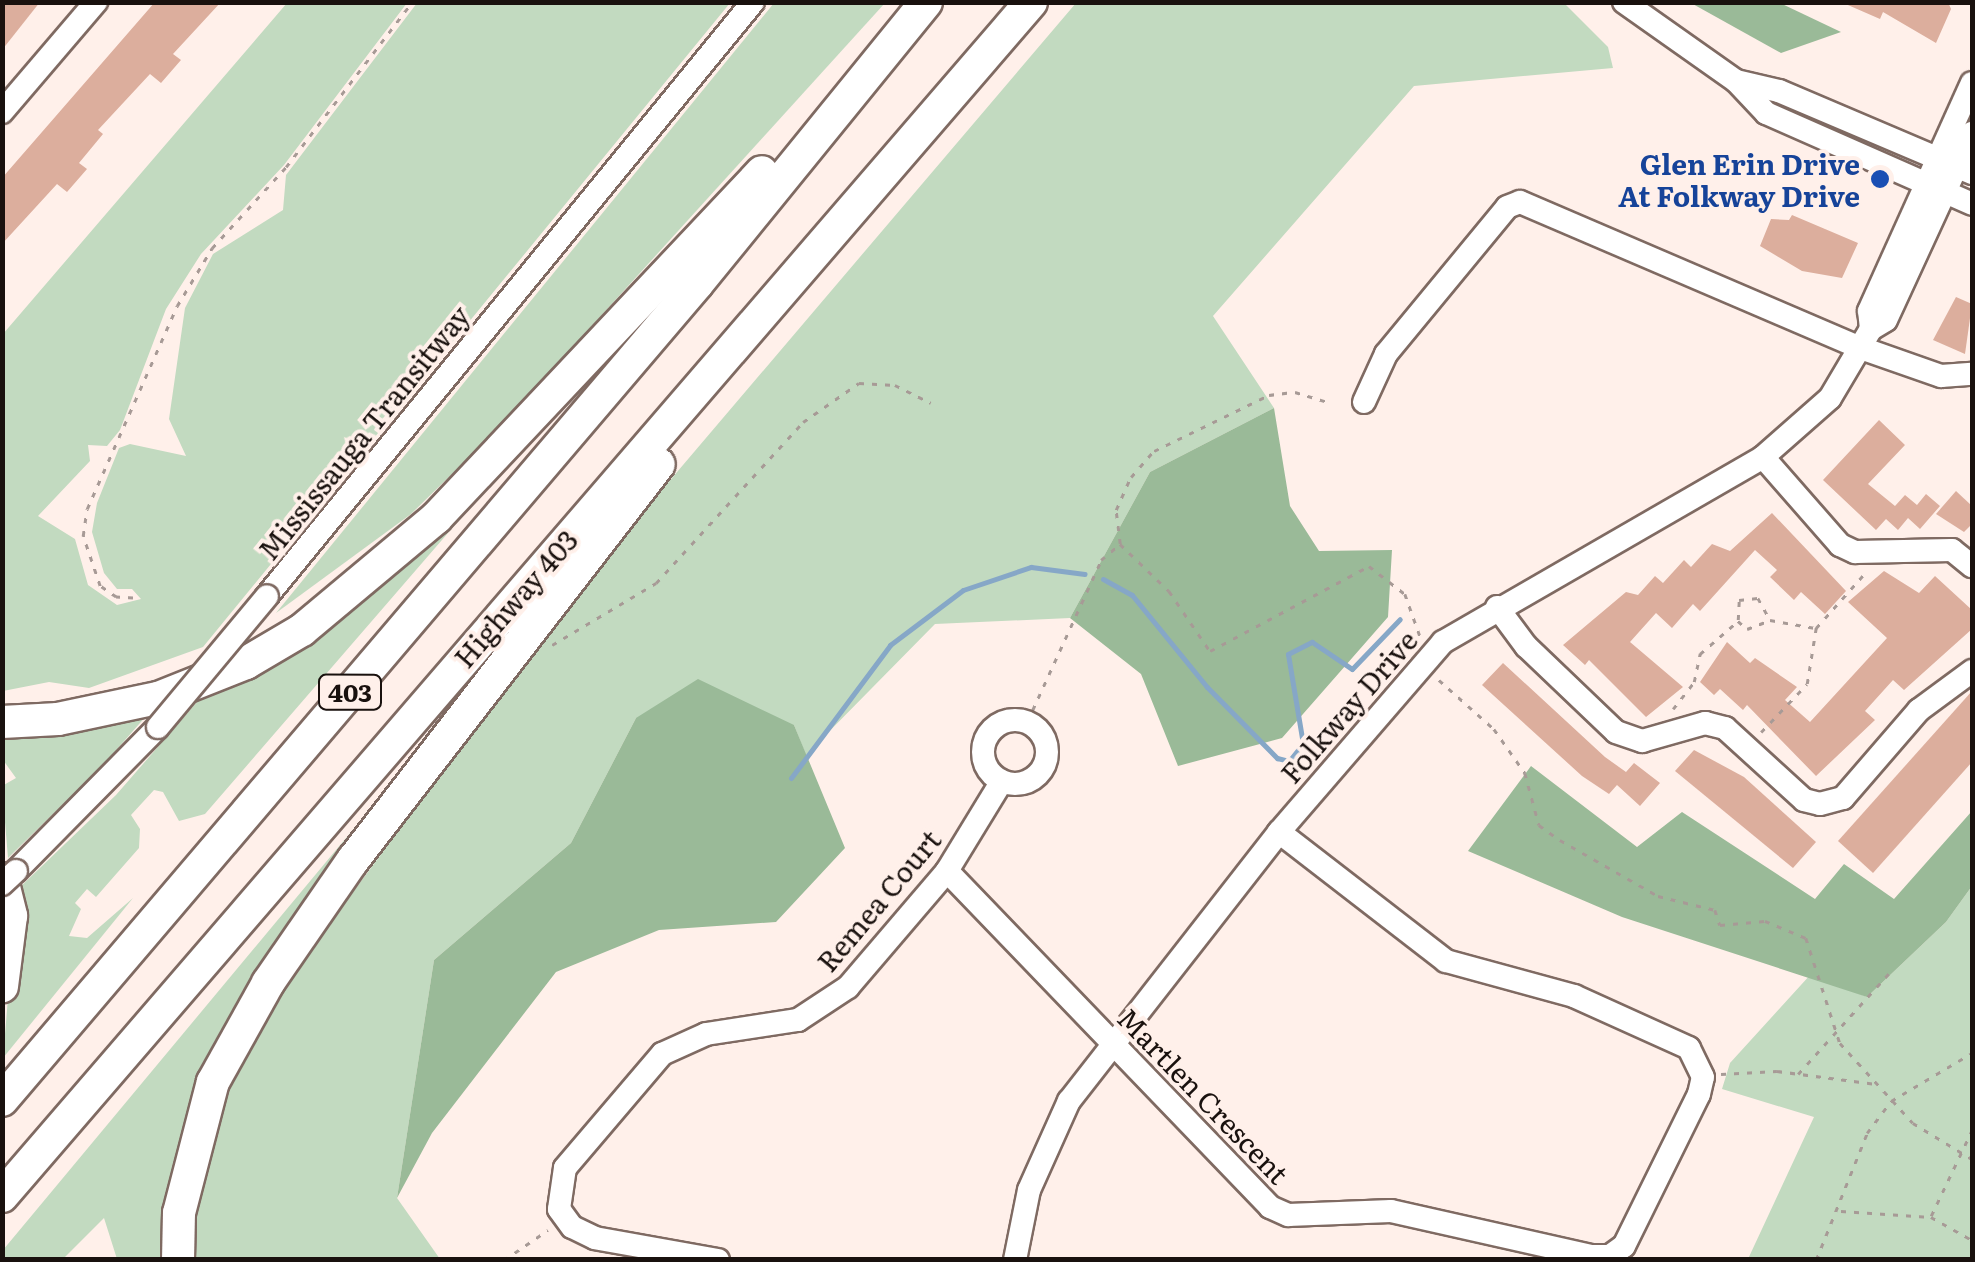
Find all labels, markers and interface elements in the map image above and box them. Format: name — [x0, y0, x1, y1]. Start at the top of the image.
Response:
place label: Glen Erin Drive At Folkway Drive — [1618, 146, 1860, 212]
marker: Glen Erin Drive At Folkway Drive — [1869, 168, 1891, 190]
street label: Mississauga Transitway — [250, 298, 476, 566]
street label: Highway 403 — [446, 522, 584, 674]
street label: Folkway Drive — [1273, 623, 1423, 789]
road number: 403 — [318, 672, 382, 712]
street label: Remea Court — [809, 823, 947, 977]
street label: Martlen Crescent — [1112, 1000, 1296, 1190]

